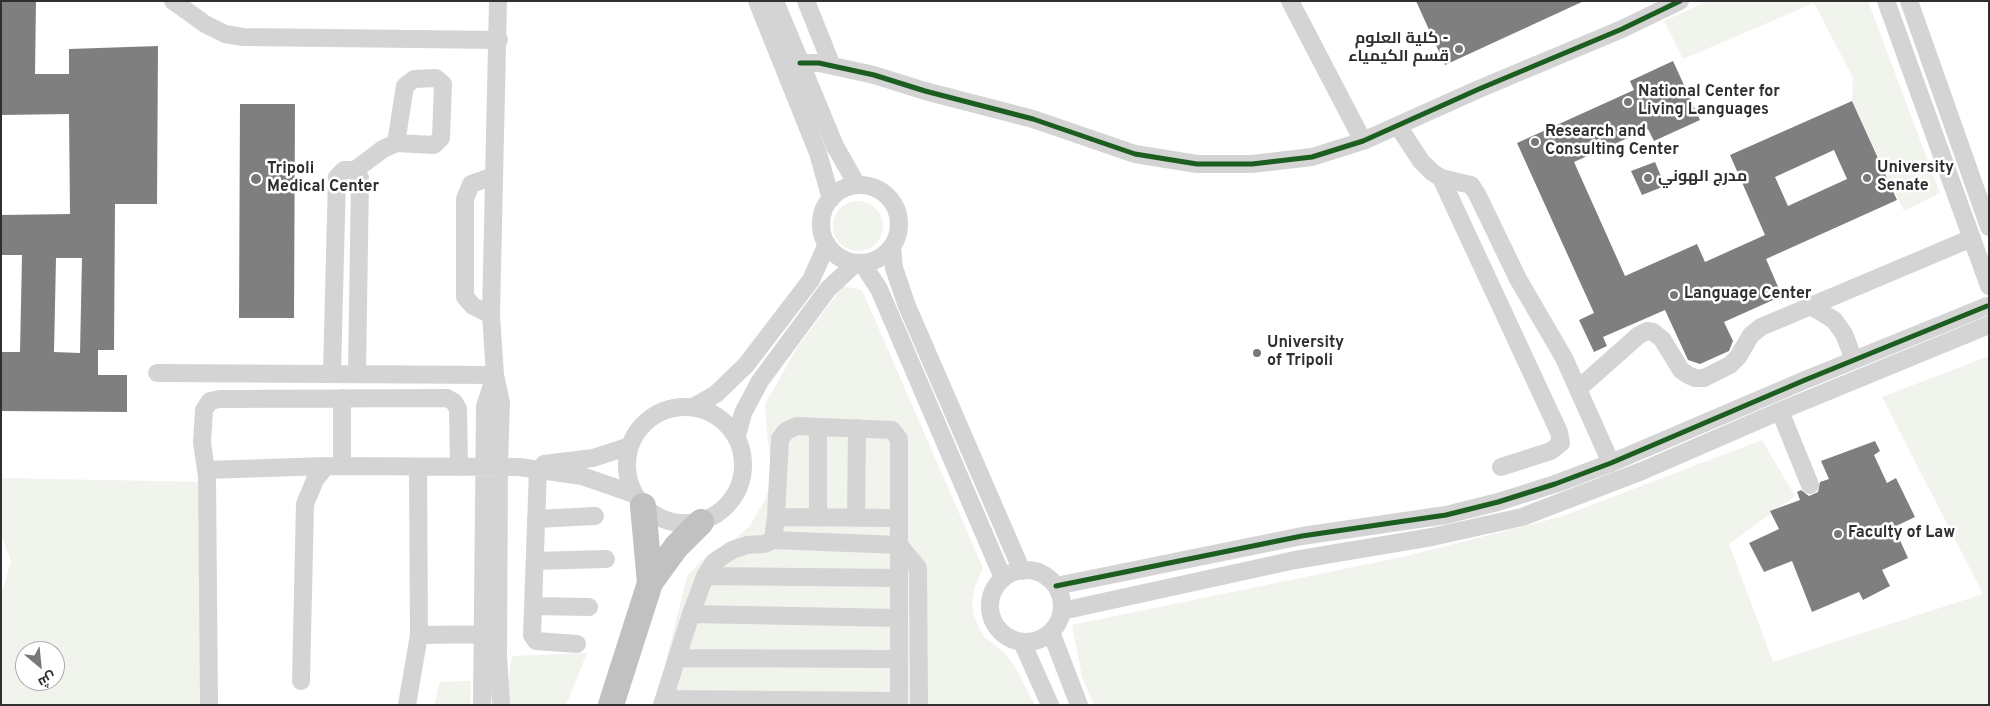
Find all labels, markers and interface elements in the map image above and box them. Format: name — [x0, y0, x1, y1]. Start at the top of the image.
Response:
place label: كلية العلوم - قسم الكيمياء — [1348, 30, 1449, 68]
marker: كلية العلوم - قسم الكيمياء — [1453, 43, 1465, 55]
place label: National Center for Living Languages — [1638, 83, 1780, 121]
marker: National Center for Living Languages — [1622, 96, 1634, 108]
place label: Research and Consulting Center — [1545, 123, 1679, 161]
marker: Research and Consulting Center — [1529, 136, 1541, 148]
place label: University Senate — [1877, 159, 1954, 197]
place label: Tripoli Medical Center — [267, 160, 379, 198]
place label: مدرج الهوني — [1658, 168, 1747, 188]
marker: Tripoli Medical Center — [249, 172, 263, 186]
marker: مدرج الهوني — [1642, 172, 1654, 184]
marker: University Senate — [1861, 172, 1873, 184]
place label: Language Center — [1684, 285, 1812, 305]
marker: Language Center — [1668, 289, 1680, 301]
place label: University of Tripoli — [1267, 334, 1344, 372]
marker: University of Tripoli — [1251, 347, 1263, 359]
place label: Faculty of Law — [1848, 524, 1955, 544]
marker: Faculty of Law — [1832, 528, 1844, 540]
north arrow — [15, 641, 65, 691]
text: ش — [35, 667, 59, 691]

